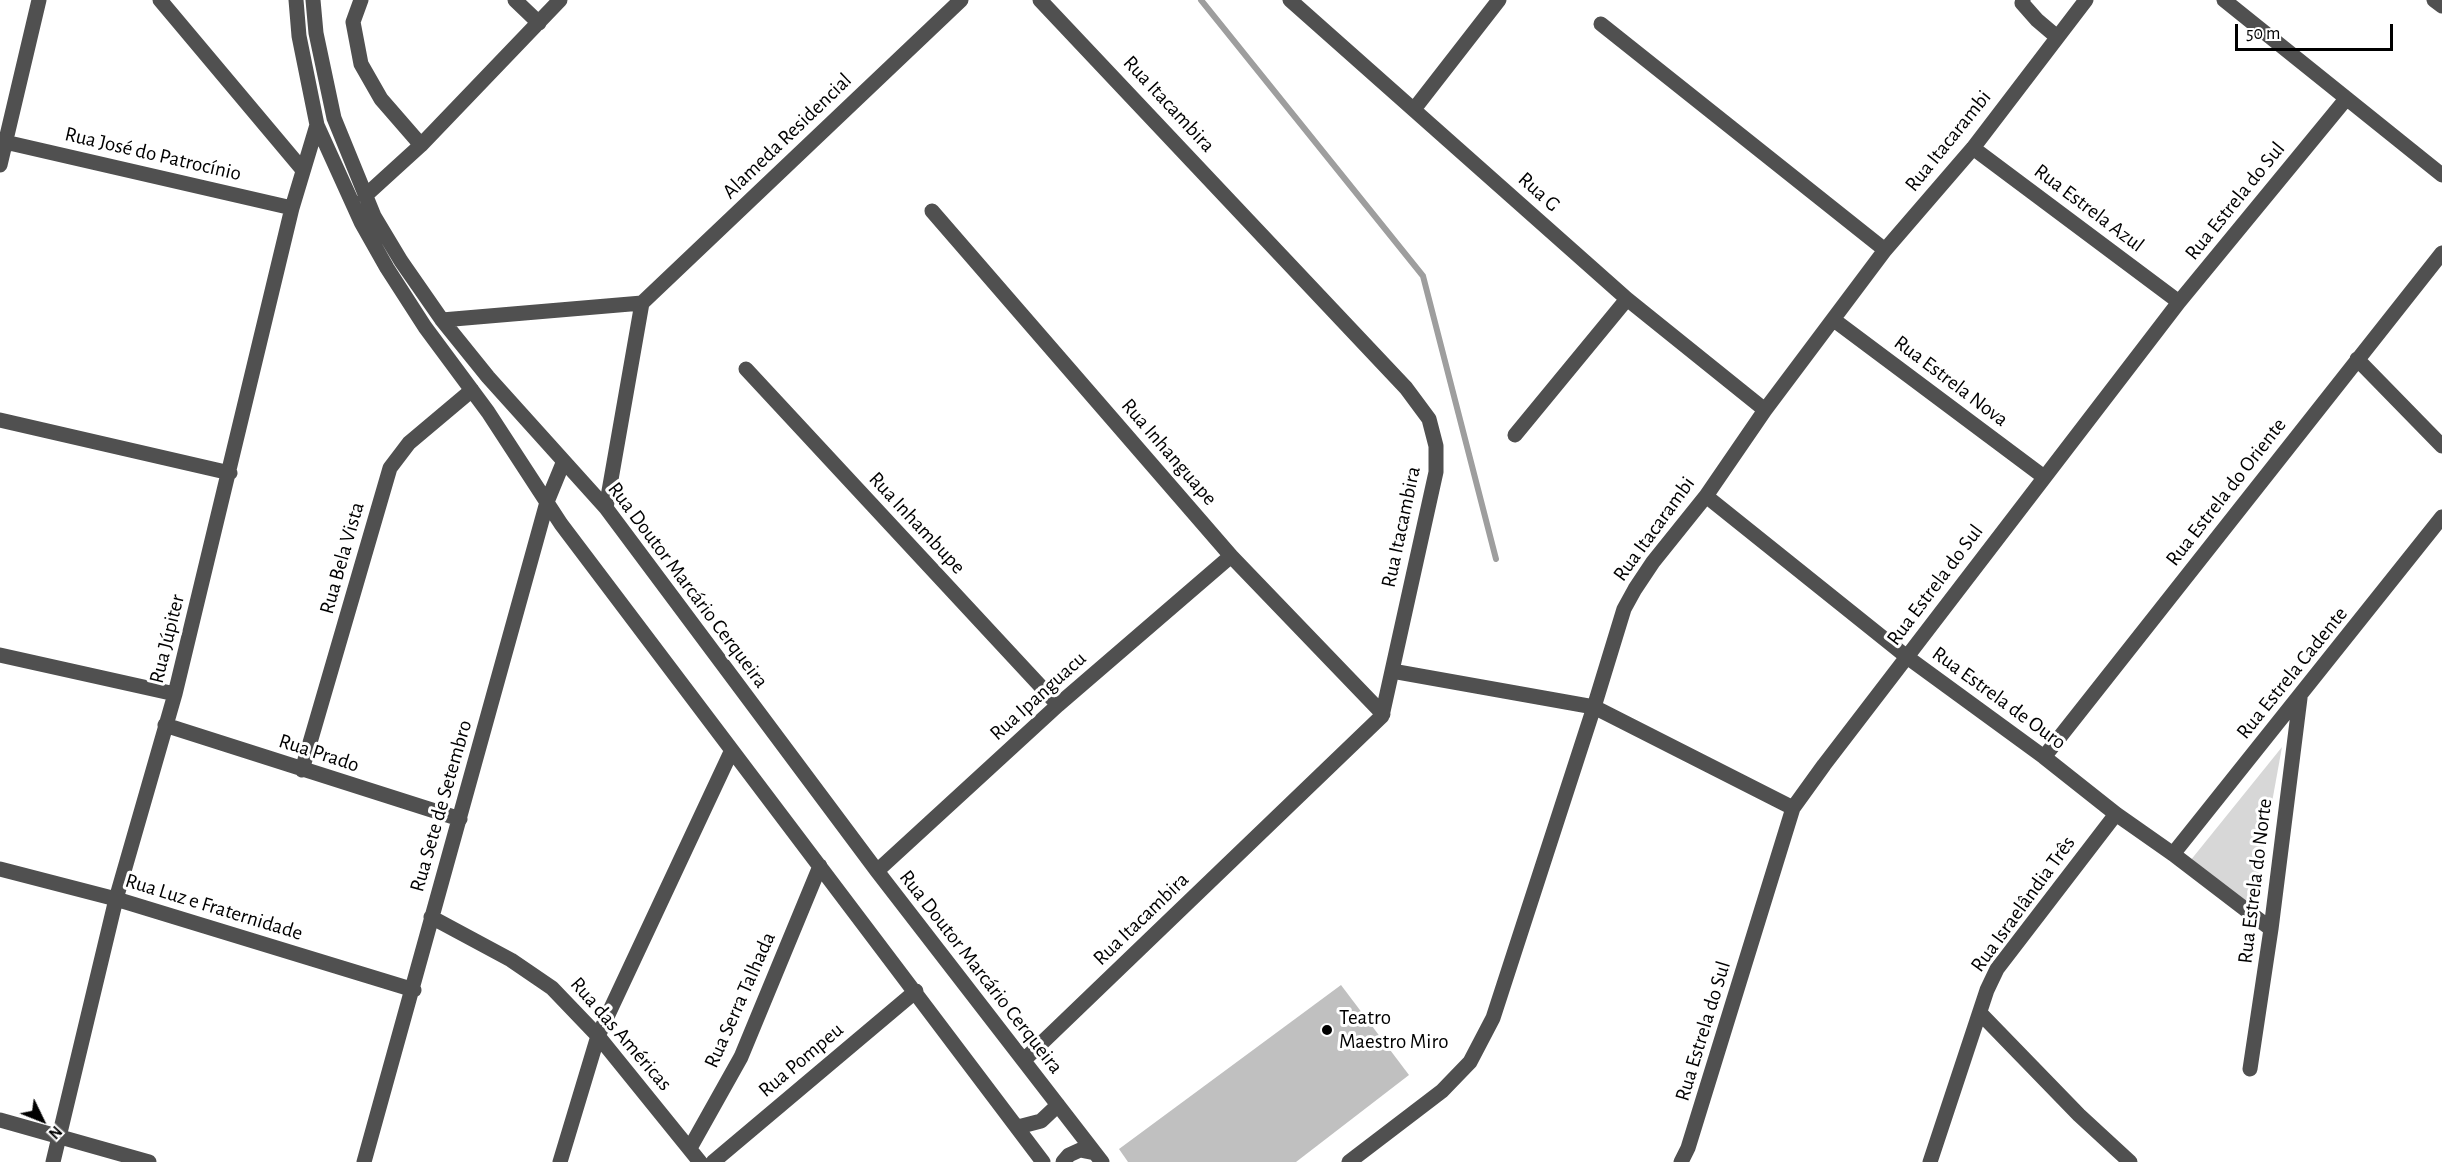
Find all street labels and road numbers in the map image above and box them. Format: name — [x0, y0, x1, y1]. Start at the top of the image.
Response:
street label: Rua Itacambira — [1118, 50, 1220, 158]
street label: Alameda Residencial — [717, 68, 857, 204]
street label: Rua Itacarambi — [1899, 85, 1997, 197]
street label: Rua José do Patrocínio — [62, 121, 244, 187]
street label: Rua Estrela do Sul — [2180, 137, 2290, 265]
street label: Rua Estrela Azul — [2029, 158, 2149, 258]
street label: Rua G — [1513, 167, 1565, 217]
street label: Rua Estrela Nova — [1889, 330, 2013, 432]
street label: Rua Inhanguape — [1116, 393, 1222, 511]
street label: Rua Estrela do Oriente — [2160, 413, 2292, 571]
street label: Rua Itacambira — [1376, 464, 1426, 590]
street label: Rua Inhambupe — [863, 467, 971, 579]
street label: Rua Itacarambi — [1608, 472, 1700, 586]
street label: Rua Doutor Marcário Cerqueira — [602, 477, 774, 693]
street label: Rua Bela Vista — [314, 499, 370, 617]
street label: Rua Estrela do Sul — [1881, 520, 1989, 650]
street label: Rua Júpiter — [144, 592, 190, 686]
street label: Rua Estrela Cadente — [2231, 602, 2353, 744]
street label: Rua Estrela de Ouro — [1927, 641, 2071, 755]
street label: Rua Ipanguacu — [985, 646, 1091, 746]
street label: Rua Sete de Setembro — [404, 717, 478, 895]
street label: Rua Prado — [276, 728, 362, 778]
street label: Rua Estrela do Norte — [2232, 797, 2278, 965]
street label: Rua Israelândia Três — [1965, 831, 2081, 977]
street label: Rua Doutor Marcário Cerqueira — [894, 865, 1068, 1079]
street label: Rua Itacambira — [1088, 867, 1194, 971]
street label: Rua Luz e Fraternidade — [122, 868, 306, 946]
street label: Rua Serra Talhada — [699, 928, 781, 1072]
street label: Rua Estrela do Sul — [1670, 958, 1736, 1104]
street label: Rua das Américas — [565, 972, 677, 1096]
street label: Rua Pompeu — [753, 1017, 849, 1103]

